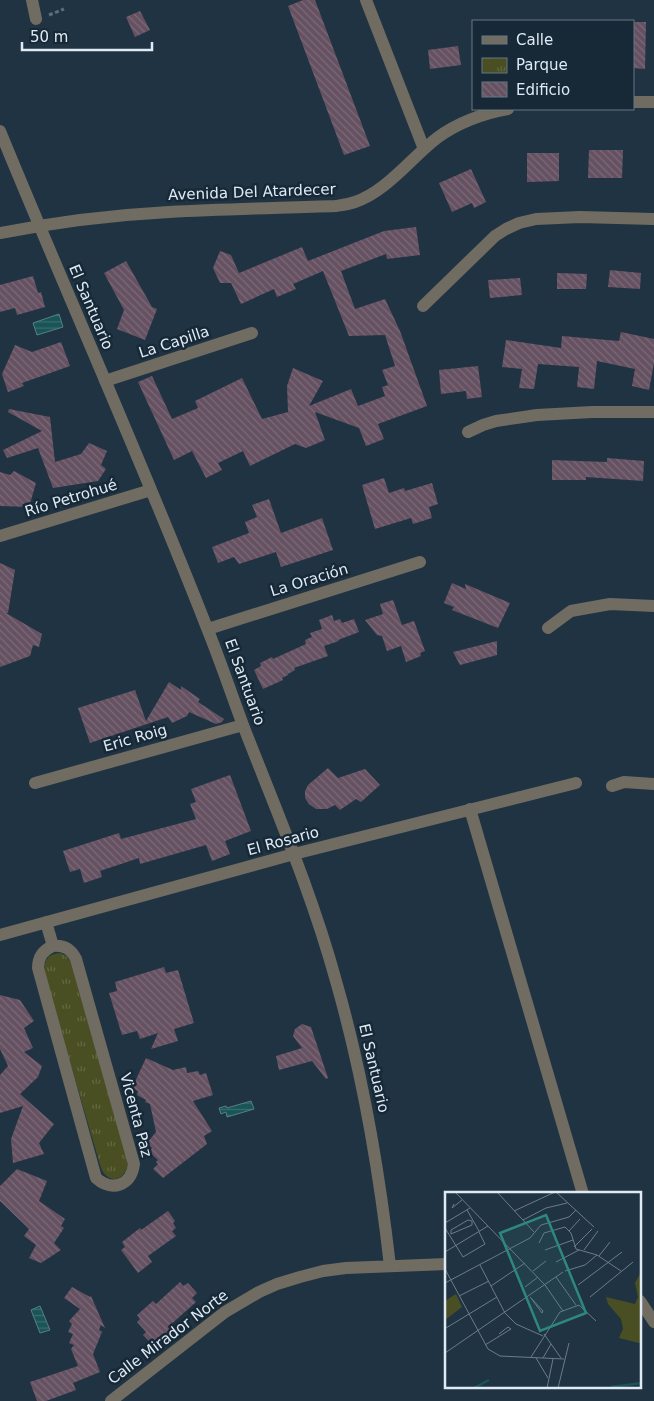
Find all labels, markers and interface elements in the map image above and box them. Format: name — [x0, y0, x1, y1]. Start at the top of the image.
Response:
scale bar — [22, 20, 152, 52]
legend — [472, 20, 634, 110]
text: 50 m — [30, 28, 68, 46]
text: Calle — [516, 31, 553, 49]
text: Parque — [516, 56, 568, 74]
text: Edificio — [516, 81, 570, 99]
street label: Avenida Del Atardecer — [168, 180, 337, 204]
street label: El Santuario — [65, 262, 117, 352]
street label: La Capilla — [136, 322, 212, 362]
street label: Río Petrohué — [23, 475, 119, 521]
street label: La Oración — [268, 560, 350, 600]
street label: El Santuario — [221, 636, 269, 728]
street label: Eric Roig — [101, 720, 169, 756]
street label: El Rosario — [245, 823, 321, 859]
street label: El Santuario — [355, 1022, 393, 1114]
street label: Vicenta Paz — [116, 1071, 156, 1159]
inset map — [445, 1192, 642, 1388]
street label: Calle Mirador Norte — [104, 1286, 232, 1388]

